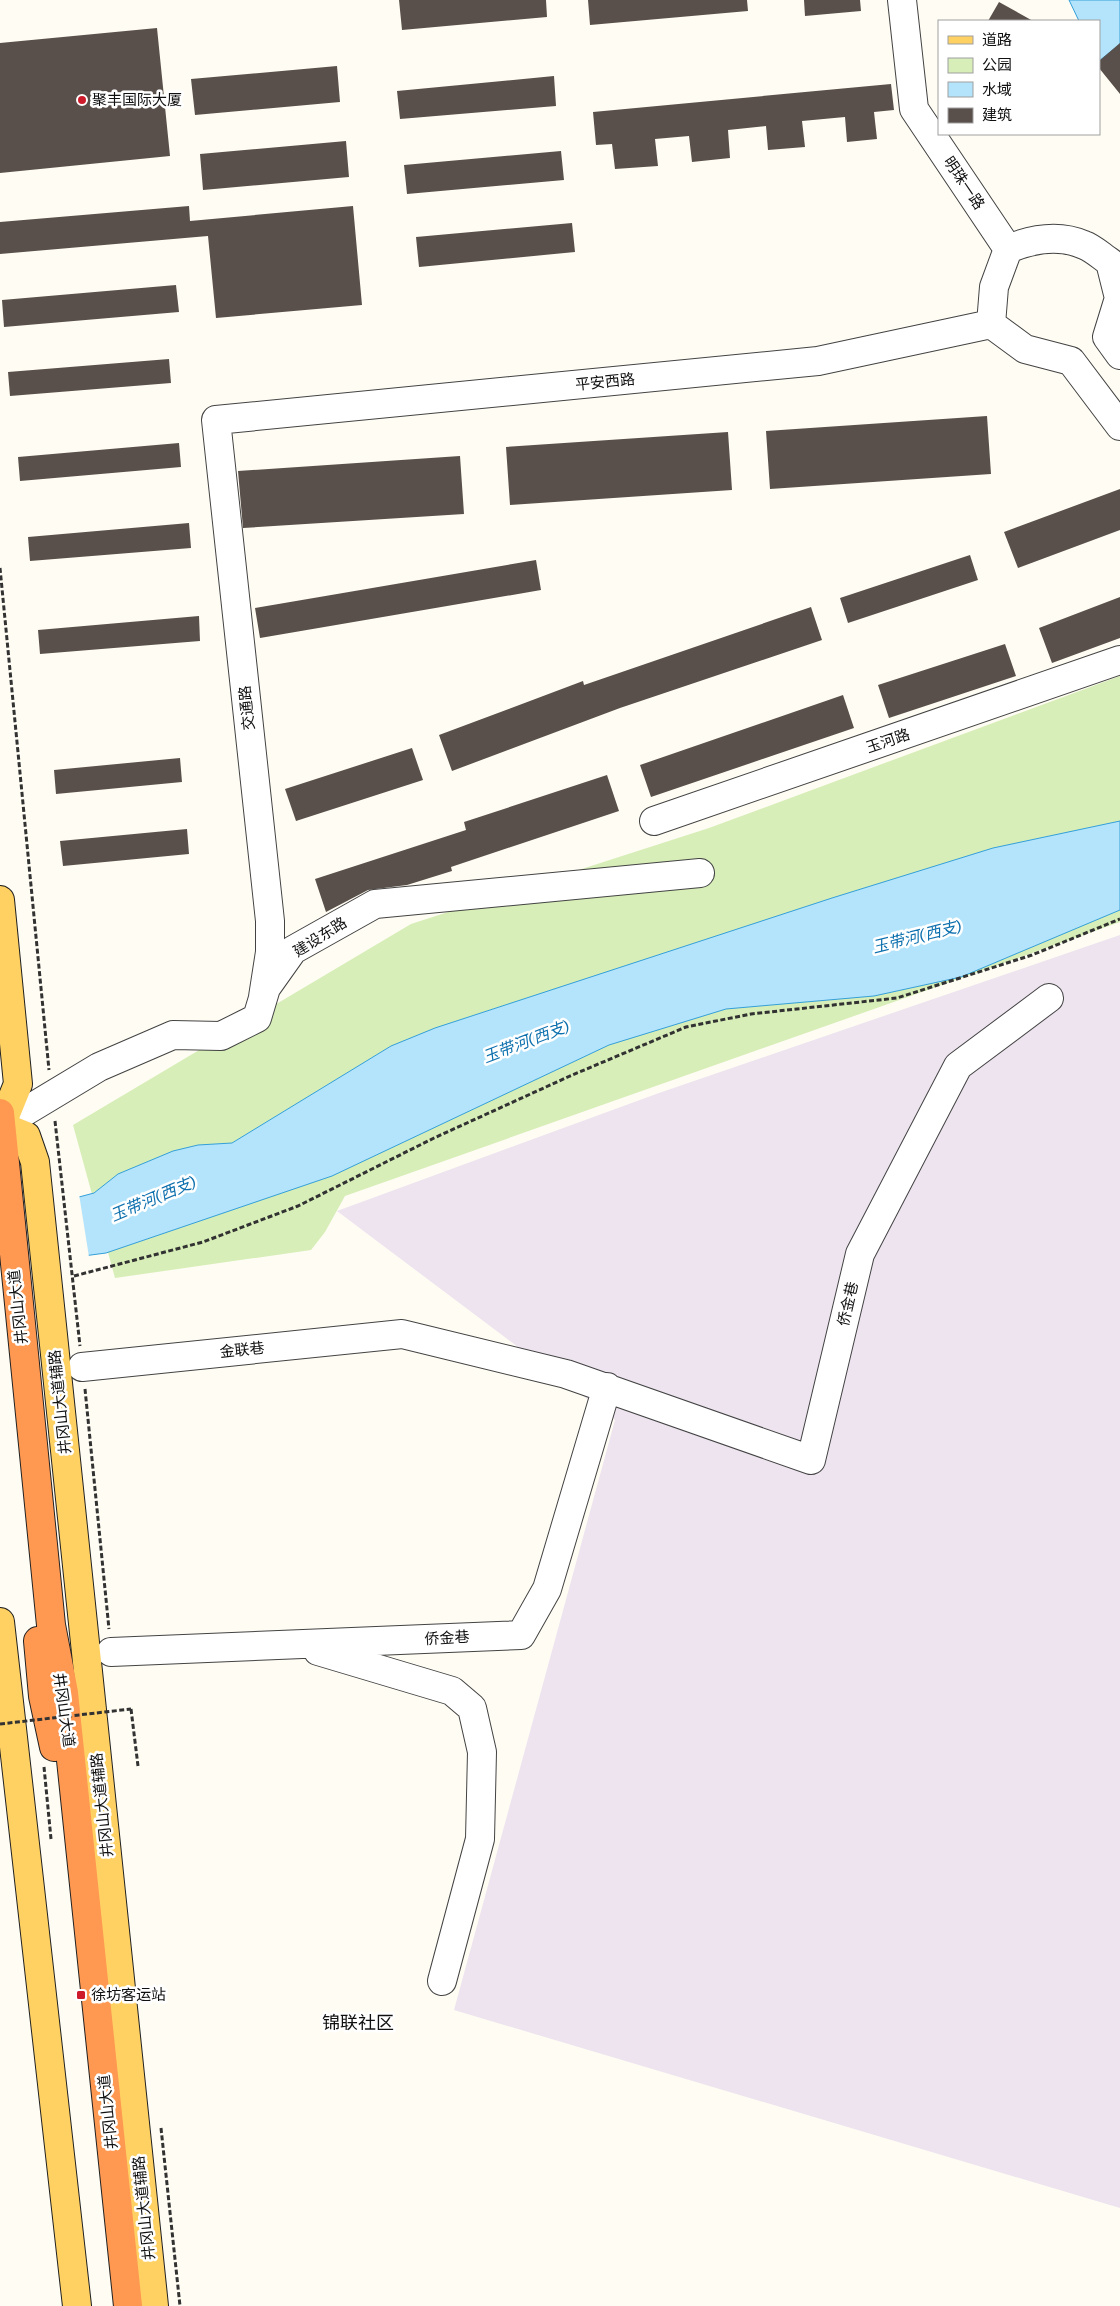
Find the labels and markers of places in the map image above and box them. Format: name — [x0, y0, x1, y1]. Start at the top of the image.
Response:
place label: 聚丰国际大厦 — [92, 91, 182, 109]
marker: 聚丰国际大厦 — [76, 94, 88, 106]
place label: 徐坊客运站 — [91, 1986, 166, 2004]
marker: 徐坊客运站 — [75, 1989, 87, 2001]

